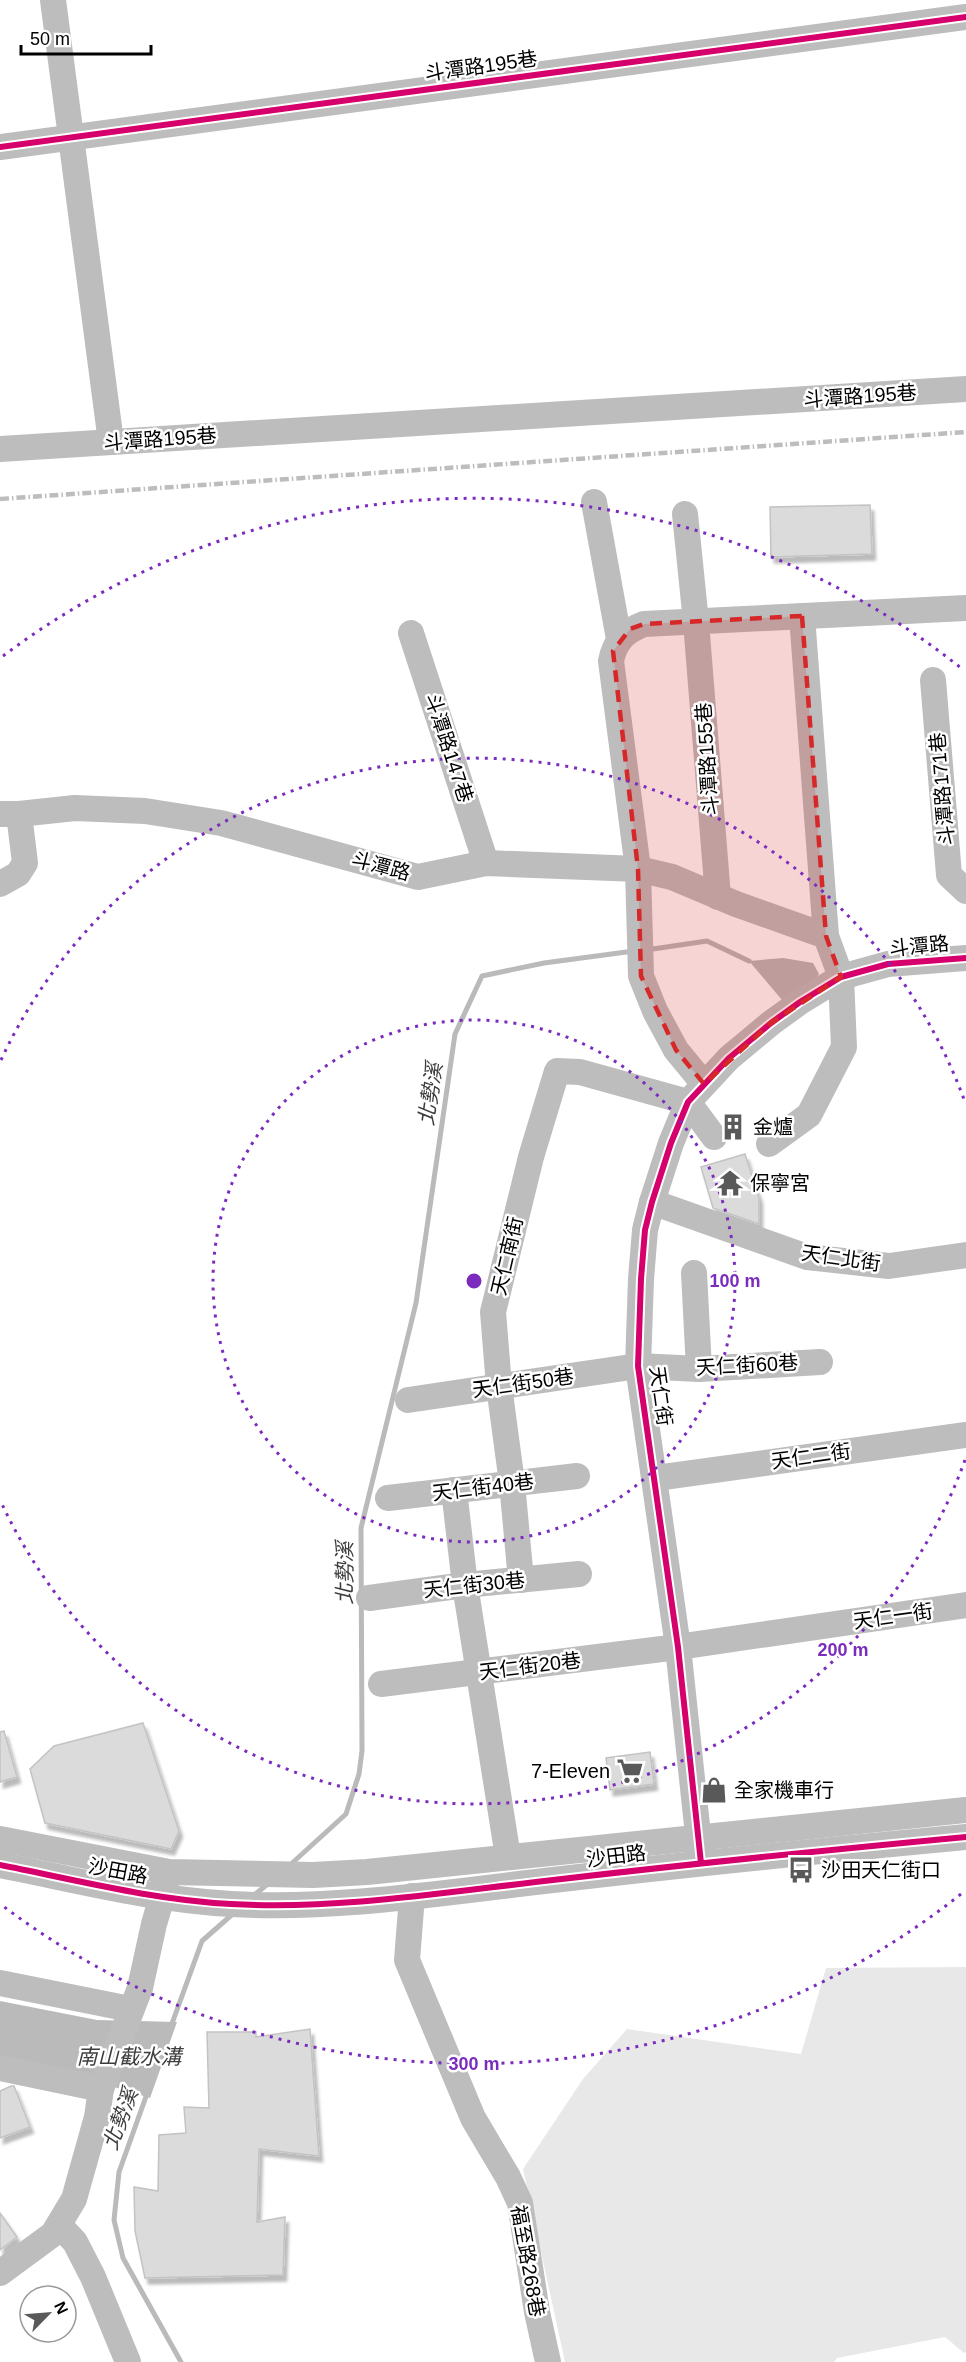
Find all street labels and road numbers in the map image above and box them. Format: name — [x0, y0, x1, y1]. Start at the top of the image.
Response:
street label: 斗潭路195巷 — [423, 47, 539, 85]
street label: 斗潭路195巷 — [803, 381, 917, 411]
street label: 斗潭路195巷 — [103, 424, 217, 454]
street label: 斗潭路147巷 — [421, 691, 477, 805]
street label: 斗潭路155巷 — [692, 702, 722, 816]
street label: 斗潭路171巷 — [926, 732, 958, 846]
street label: 斗潭路 — [349, 848, 413, 884]
street label: 斗潭路 — [888, 932, 950, 960]
street label: 天仁南街 — [487, 1215, 527, 1297]
street label: 天仁北街 — [800, 1242, 882, 1274]
street label: 天仁街60巷 — [695, 1351, 799, 1379]
street label: 天仁街50巷 — [471, 1365, 575, 1401]
street label: 天仁街 — [646, 1365, 676, 1427]
street label: 天仁二街 — [770, 1440, 852, 1472]
street label: 天仁街40巷 — [431, 1470, 535, 1504]
street label: 天仁街30巷 — [422, 1569, 526, 1601]
street label: 天仁一街 — [852, 1600, 934, 1632]
street label: 天仁街20巷 — [478, 1649, 582, 1683]
street label: 沙田路 — [585, 1841, 647, 1871]
street label: 沙田路 — [86, 1854, 150, 1888]
street label: 福至路268巷 — [507, 2203, 549, 2319]

